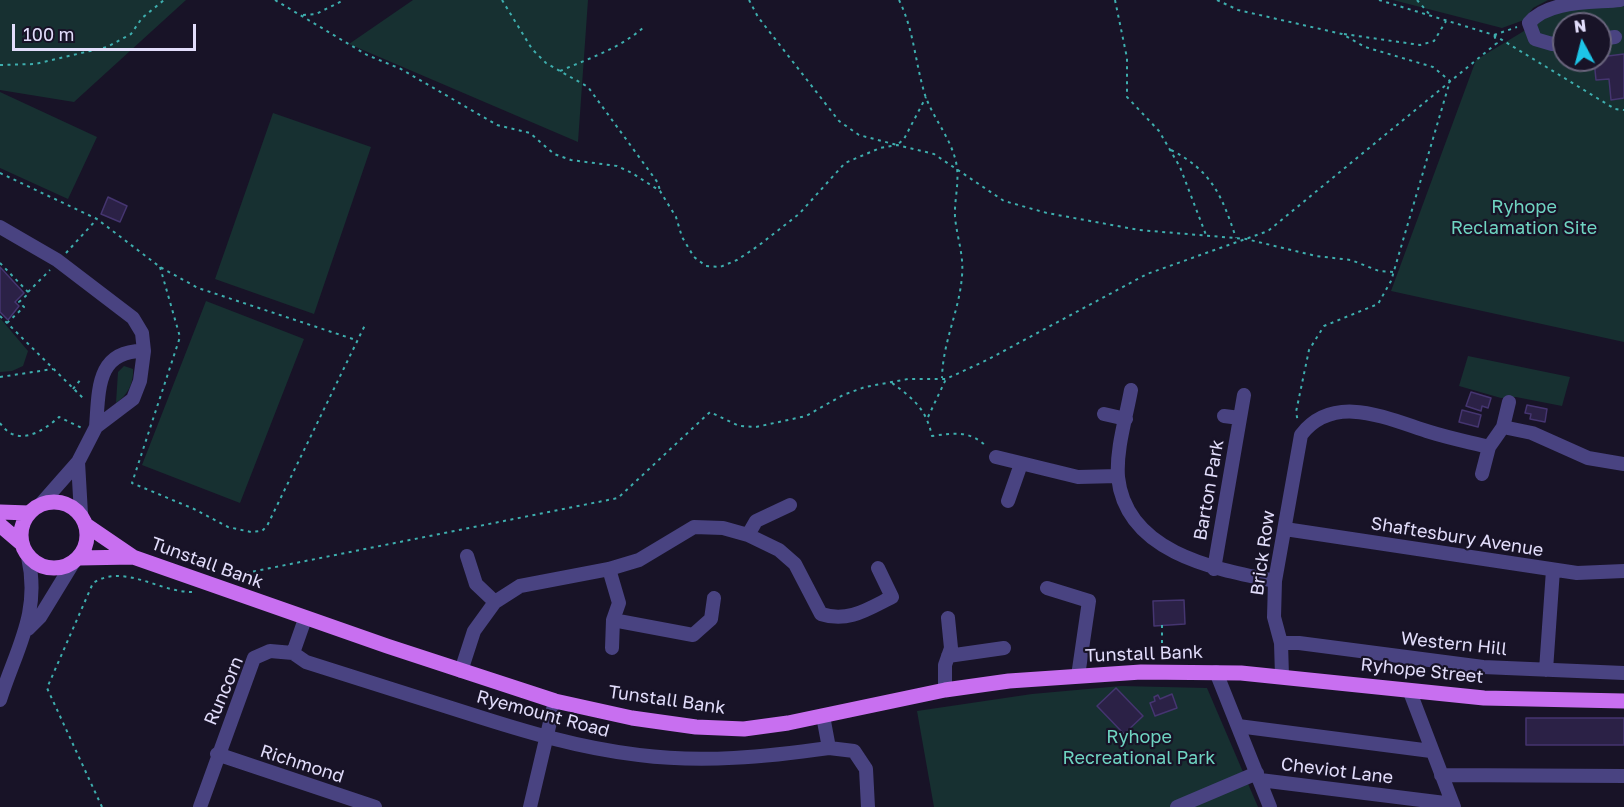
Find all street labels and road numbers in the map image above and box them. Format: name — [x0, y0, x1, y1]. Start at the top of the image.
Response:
street label: Barton Park — [1189, 438, 1229, 542]
street label: Brick Row — [1246, 509, 1280, 597]
street label: Shaftesbury Avenue — [1369, 513, 1545, 561]
street label: Tunstall Bank — [148, 533, 266, 593]
street label: Western Hill — [1400, 628, 1508, 660]
street label: Tunstall Bank — [1085, 641, 1203, 667]
street label: Runcorn — [200, 653, 248, 729]
street label: Ryhope Street — [1359, 654, 1485, 688]
street label: Tunstall Bank — [607, 681, 727, 719]
street label: Ryemount Road — [474, 686, 612, 742]
street label: Richmond — [257, 740, 347, 788]
street label: Cheviot Lane — [1280, 753, 1394, 789]

